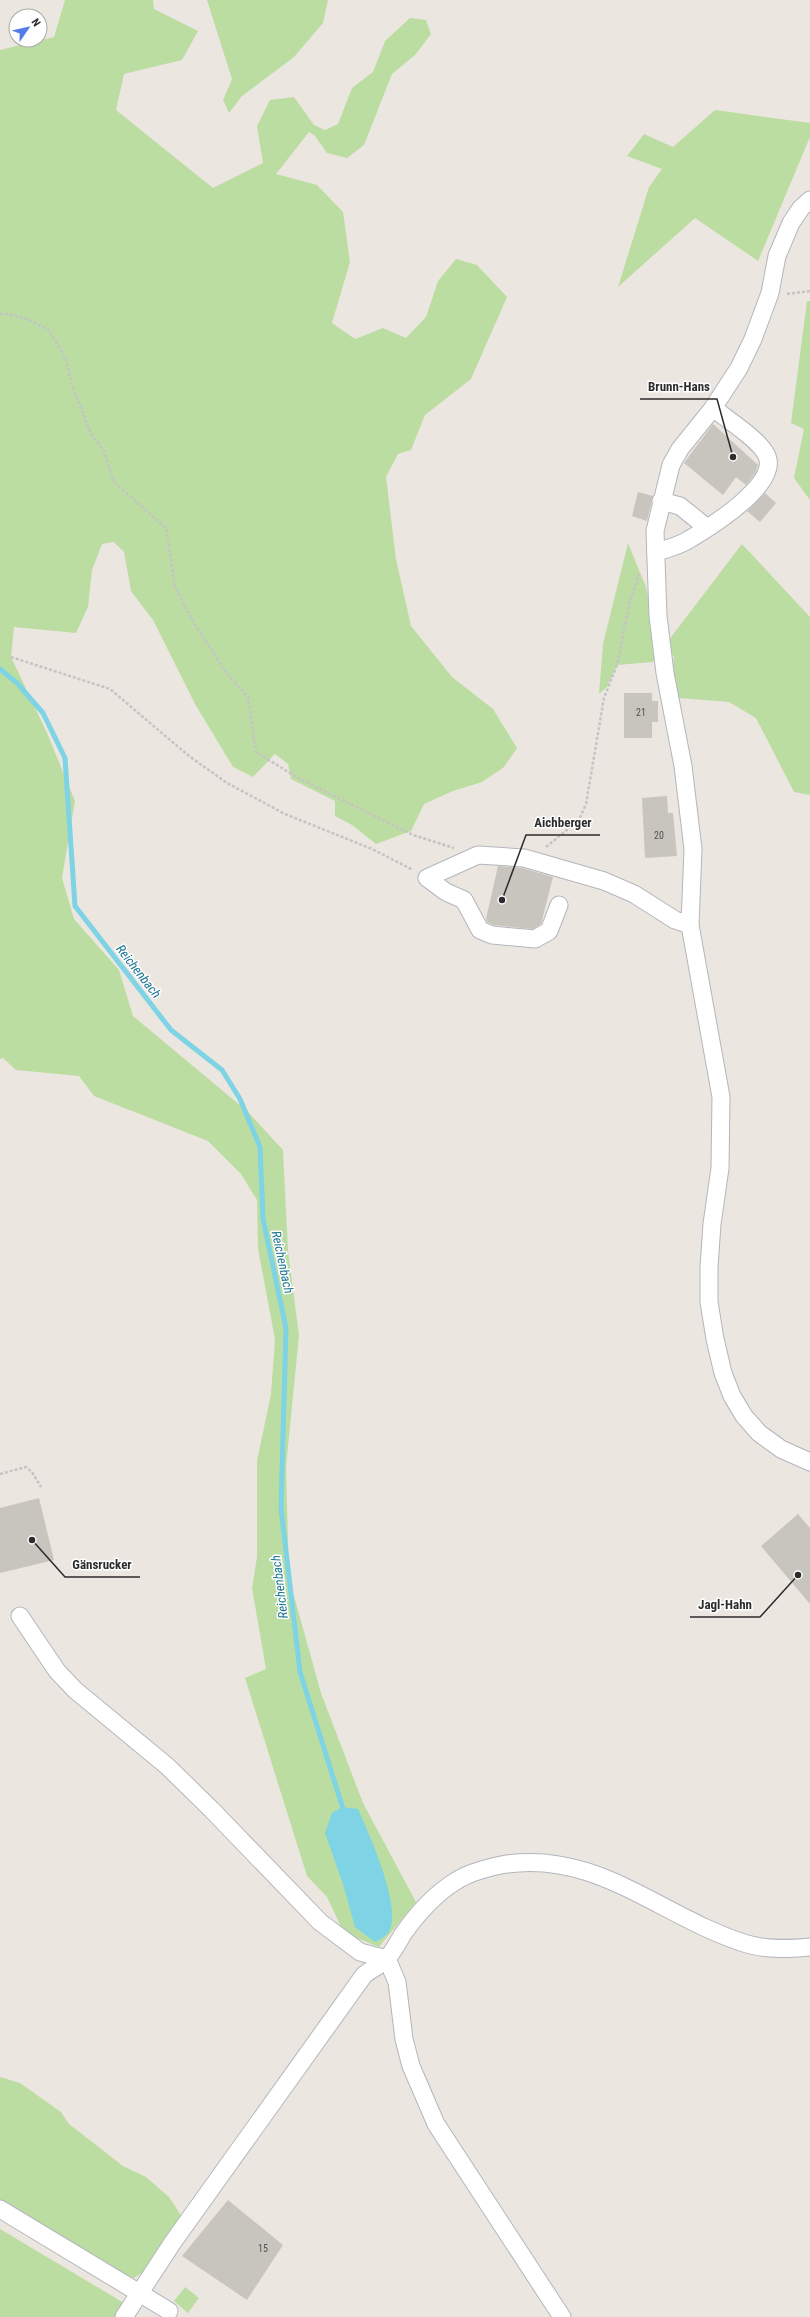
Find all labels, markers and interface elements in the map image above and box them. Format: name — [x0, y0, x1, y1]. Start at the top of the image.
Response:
north arrow — [8, 8, 48, 48]
text: N — [29, 16, 43, 29]
callout: Brunn-Hans — [640, 374, 717, 399]
text: Brunn-Hans — [648, 379, 710, 394]
house number: 21 — [636, 707, 646, 718]
callout: Aichberger — [526, 810, 600, 835]
text: Aichberger — [534, 815, 592, 830]
house number: 20 — [654, 830, 664, 841]
water label: Reichenbach — [113, 942, 164, 1001]
water label: Reichenbach — [269, 1229, 296, 1295]
callout: Gänsrucker — [65, 1552, 140, 1577]
water label: Reichenbach — [268, 1554, 291, 1619]
text: Gänsrucker — [72, 1557, 132, 1572]
callout: Jagl-Hahn — [690, 1592, 760, 1617]
text: Jagl-Hahn — [698, 1597, 752, 1612]
house number: 15 — [258, 2243, 268, 2254]

